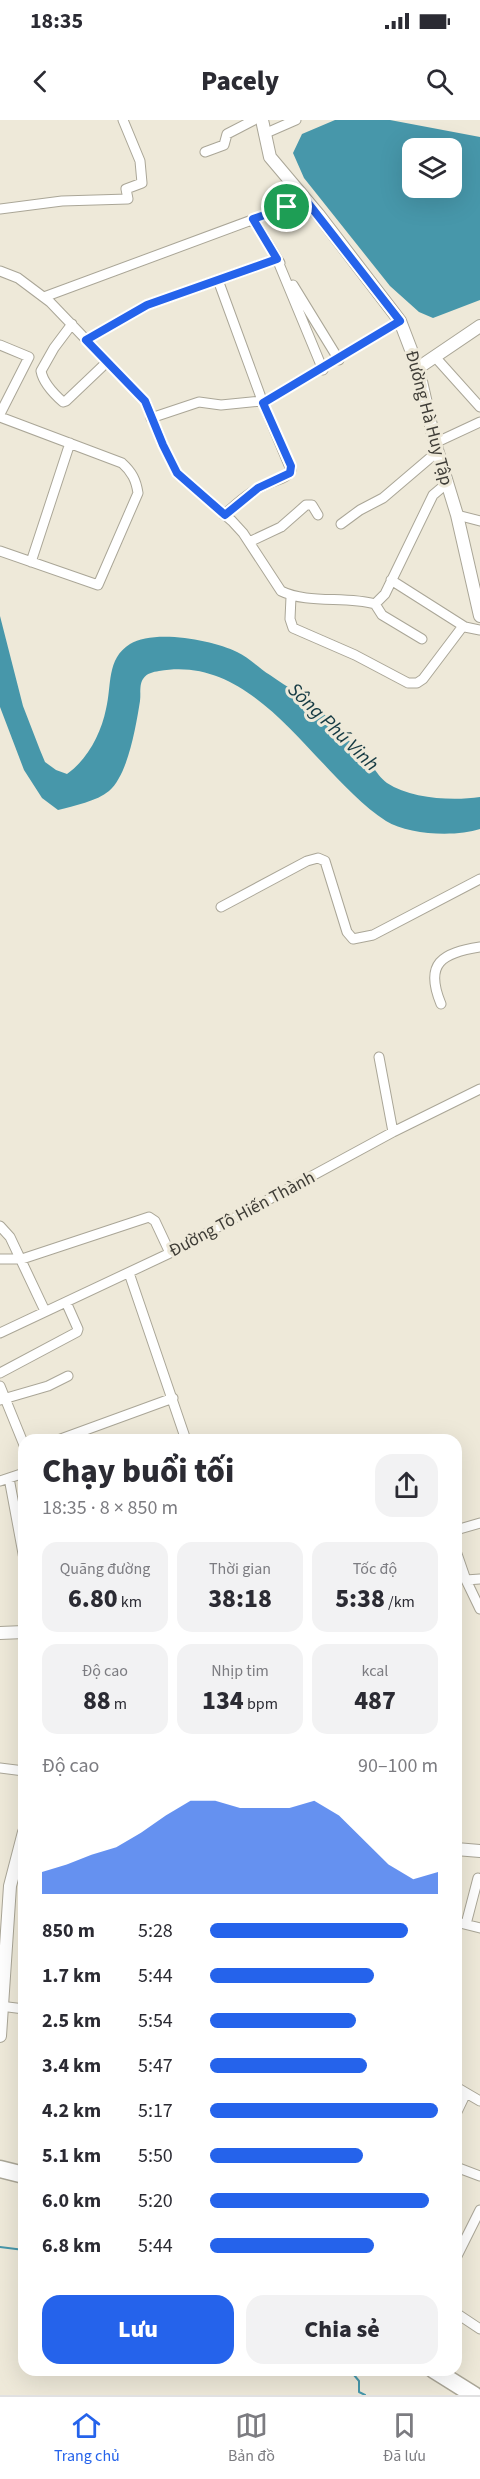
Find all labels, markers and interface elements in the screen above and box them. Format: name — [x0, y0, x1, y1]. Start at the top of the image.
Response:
text: 18:35 — [30, 5, 83, 37]
text: Pacely — [201, 62, 279, 101]
icon: back — [24, 65, 57, 98]
icon: search — [423, 65, 456, 98]
map controls — [402, 138, 462, 198]
button: layers — [402, 138, 462, 198]
pin — [261, 181, 312, 232]
icon: arrive — [270, 190, 303, 223]
street label: Đường Hà Huy Tập — [399, 348, 459, 488]
water label: Sông Phú Vinh — [281, 676, 385, 778]
street label: Đường Tô Hiến Thành — [165, 1165, 319, 1263]
text: Chạy buổi tối — [42, 1448, 234, 1495]
button: share — [375, 1454, 438, 1517]
text: 18:35 · 8 × 850 m — [42, 1494, 178, 1522]
text: Quãng đường — [60, 1558, 150, 1580]
text: Thời gian — [209, 1558, 271, 1580]
text: Tốc độ — [353, 1558, 397, 1580]
text: 6.80 — [68, 1580, 118, 1617]
text: 38:18 — [208, 1580, 272, 1617]
text: 5:38 — [335, 1580, 385, 1617]
text: km — [118, 1591, 142, 1613]
text: /km — [385, 1591, 415, 1613]
text: Độ cao — [82, 1660, 128, 1682]
text: Nhịp tim — [211, 1660, 269, 1682]
text: kcal — [362, 1660, 388, 1682]
text: 88 — [83, 1682, 111, 1719]
text: 134 — [202, 1682, 244, 1719]
text: 487 — [354, 1682, 396, 1719]
text: m — [111, 1693, 127, 1715]
text: bpm — [244, 1693, 278, 1715]
text: Độ cao — [42, 1752, 99, 1780]
text: 90–100 m — [358, 1752, 438, 1780]
text: 850 m — [42, 1917, 95, 1945]
text: 5:28 — [138, 1917, 173, 1945]
text: 1.7 km — [42, 1962, 101, 1990]
text: 5:44 — [138, 1962, 173, 1990]
text: 2.5 km — [42, 2007, 101, 2035]
text: 5:54 — [138, 2007, 173, 2035]
text: 3.4 km — [42, 2052, 101, 2080]
text: 5:47 — [138, 2052, 173, 2080]
text: 4.2 km — [42, 2097, 101, 2125]
text: 5:17 — [138, 2097, 173, 2125]
text: 5.1 km — [42, 2142, 101, 2170]
text: 5:50 — [138, 2142, 173, 2170]
text: 6.0 km — [42, 2187, 101, 2215]
text: 5:20 — [138, 2187, 173, 2215]
text: 6.8 km — [42, 2232, 101, 2260]
text: 5:44 — [138, 2232, 173, 2260]
button: Lưu — [42, 2295, 234, 2364]
button: Chia sẻ — [246, 2295, 438, 2364]
tab: Trang chủ — [54, 2409, 120, 2467]
tab: Bản đồ — [228, 2409, 275, 2467]
tab: Đã lưu — [383, 2409, 426, 2467]

